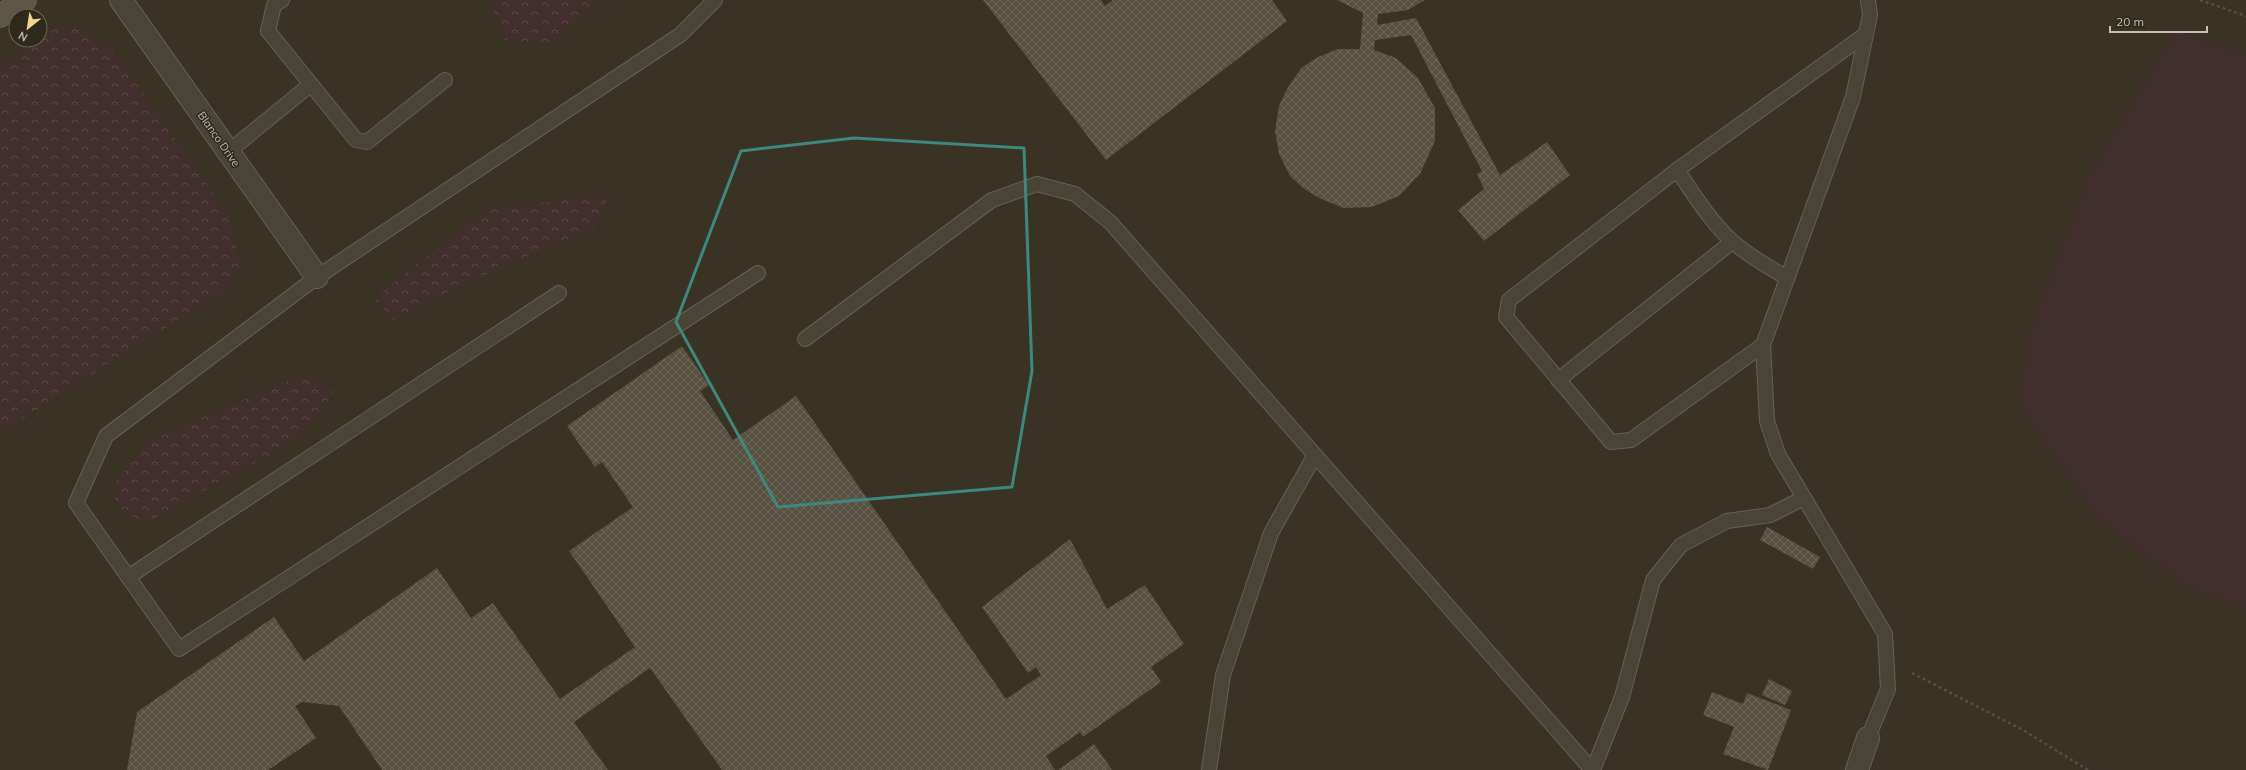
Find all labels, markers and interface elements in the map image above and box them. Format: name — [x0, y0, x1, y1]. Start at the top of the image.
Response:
north arrow — [8, 8, 48, 48]
scale bar — [2110, 8, 2207, 34]
text: 20 m — [2116, 14, 2144, 29]
text: N — [16, 29, 30, 45]
street label: Blanco Drive — [195, 109, 243, 169]

